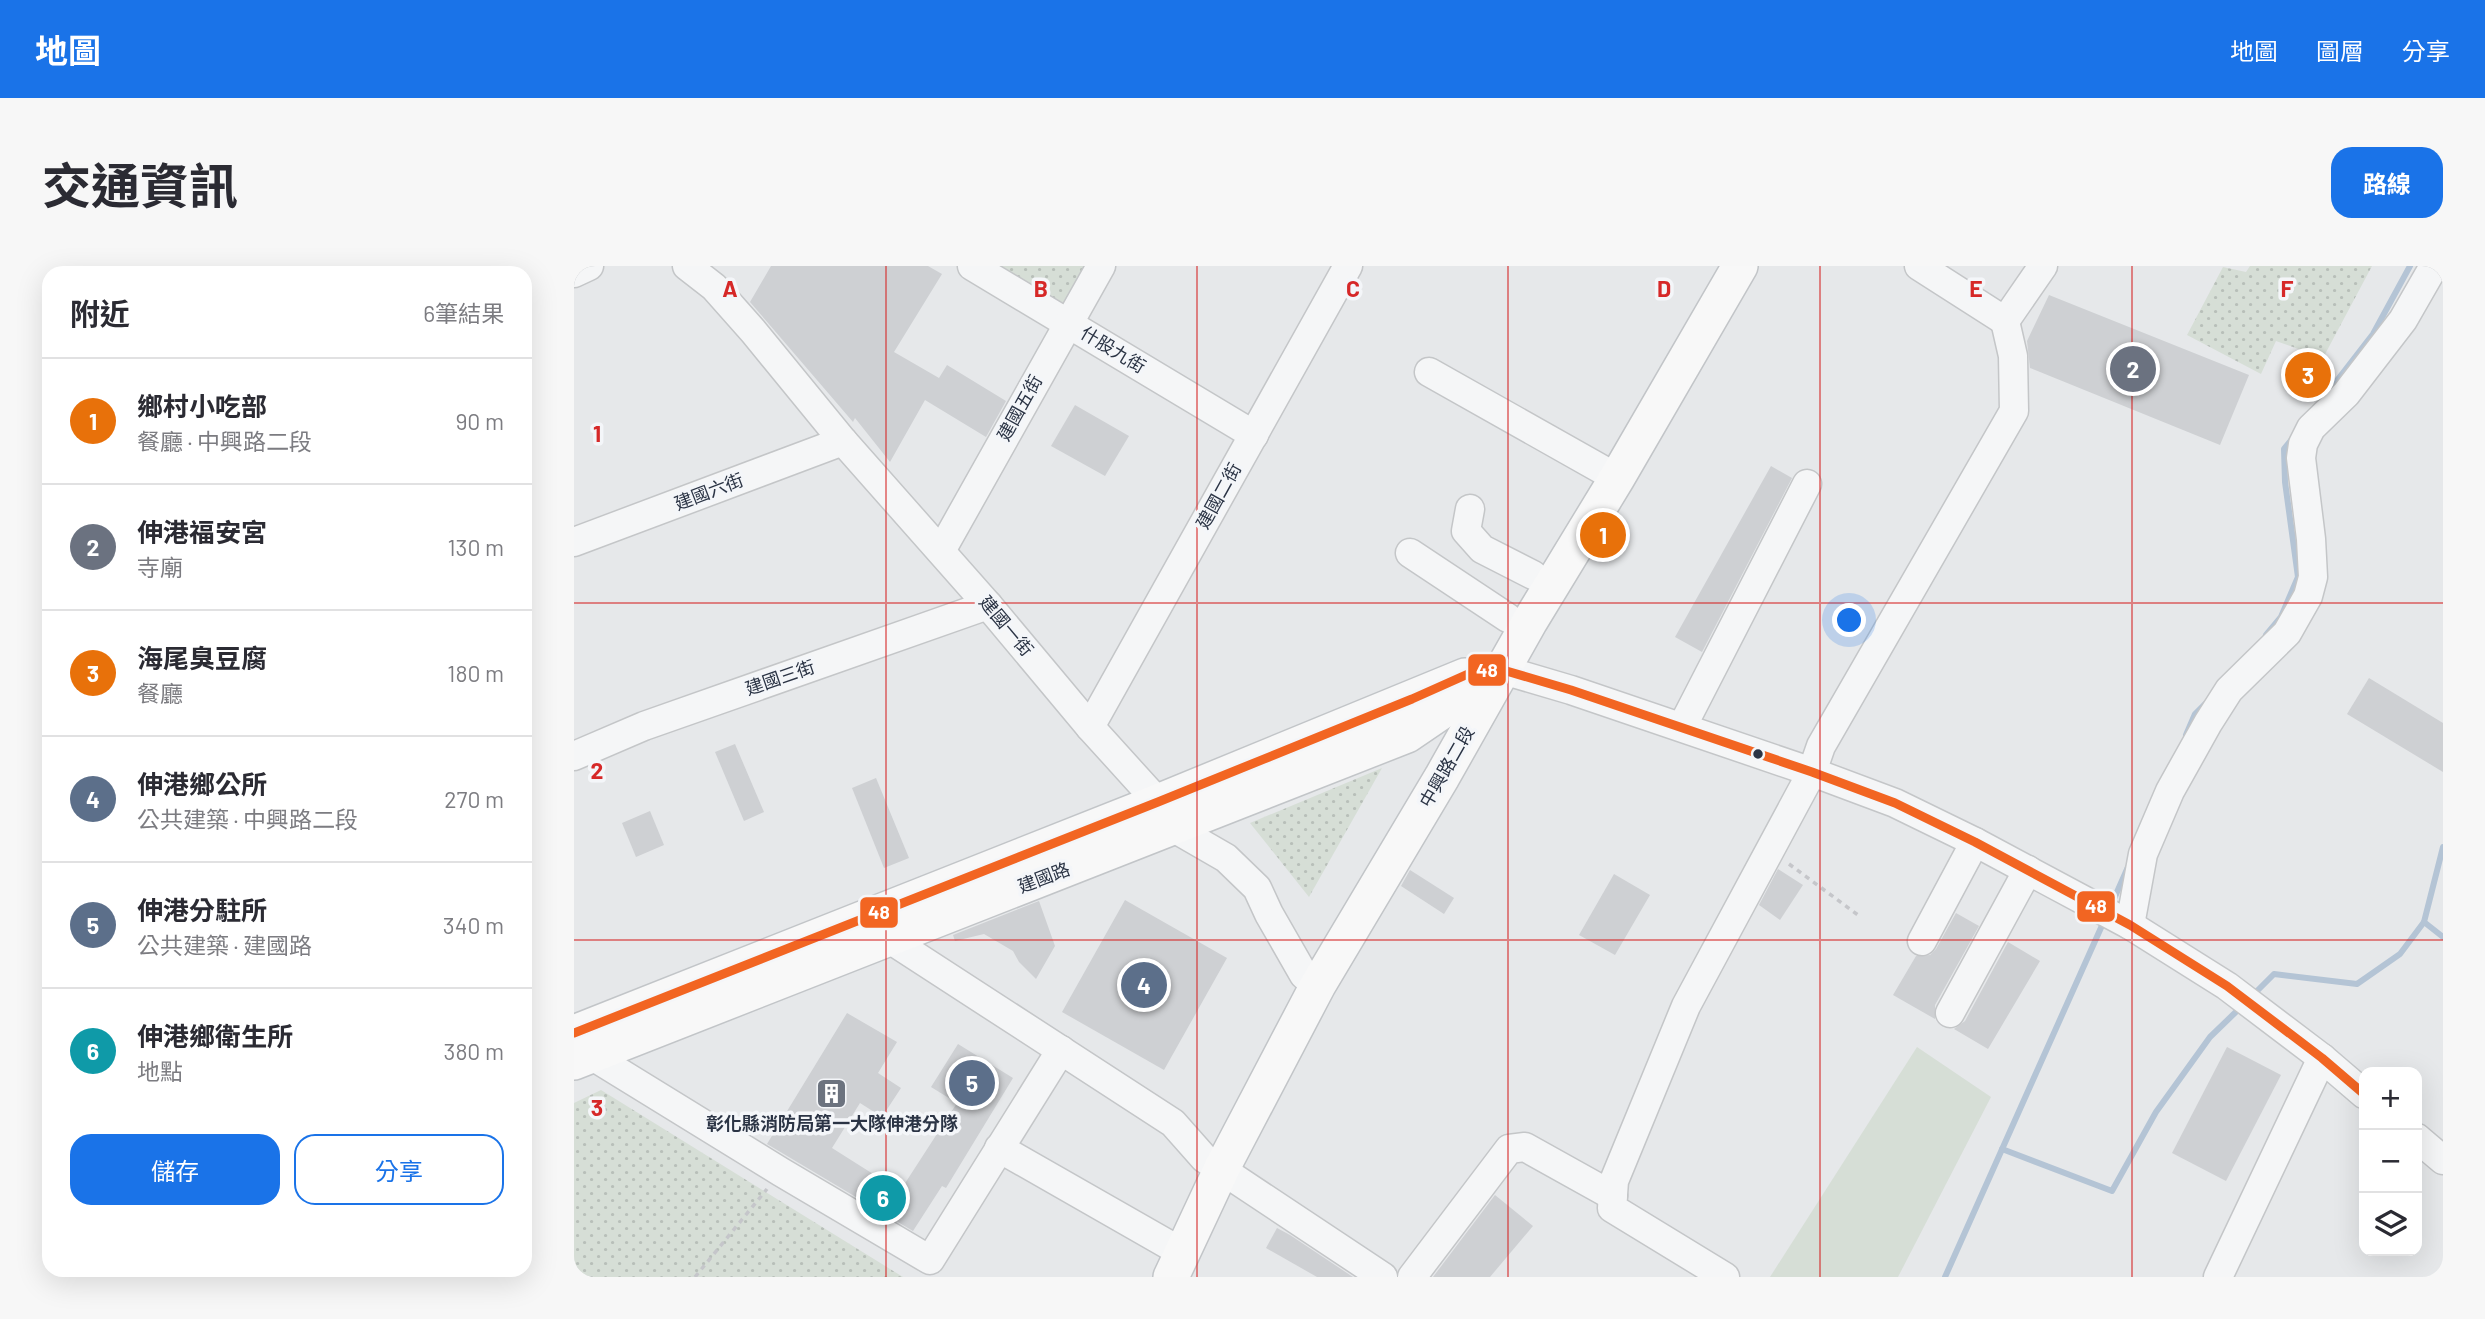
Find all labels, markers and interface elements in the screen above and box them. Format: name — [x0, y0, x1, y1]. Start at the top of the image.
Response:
text: 地圖 — [35, 30, 101, 70]
text: 地圖 — [2230, 36, 2278, 65]
text: 圖層 — [2316, 36, 2364, 65]
text: 分享 — [2402, 36, 2450, 65]
button: 路線 — [2331, 147, 2443, 218]
text: 交通資訊 — [42, 155, 238, 214]
text: A — [722, 274, 738, 302]
text: B — [1034, 274, 1048, 302]
text: C — [1346, 274, 1360, 302]
text: D — [1657, 274, 1671, 302]
text: E — [1969, 274, 1983, 302]
text: F — [2281, 274, 2294, 302]
text: 附近 — [70, 295, 130, 331]
text: 6筆結果 — [423, 299, 504, 327]
street label: 什股九街 — [1077, 321, 1150, 377]
pin: 2 — [2110, 343, 2156, 395]
pin: 3 — [2285, 349, 2331, 401]
street label: 建國五街 — [992, 371, 1046, 444]
text: 鄉村小吃部 — [137, 390, 267, 421]
text: 1 — [89, 407, 97, 435]
text: 90 m — [455, 407, 504, 435]
text: 1 — [593, 419, 601, 447]
text: 餐廳 · 中興路二段 — [137, 427, 312, 455]
street label: 建國二街 — [1191, 459, 1245, 532]
street label: 建國六街 — [671, 468, 746, 514]
pin: 1 — [1580, 509, 1626, 561]
text: 伸港福安宮 — [137, 516, 267, 547]
text: 2 — [87, 533, 99, 561]
text: 130 m — [447, 533, 504, 561]
text: 寺廟 — [137, 553, 183, 581]
street label: 建國一街 — [975, 591, 1038, 660]
your location — [1832, 603, 1866, 637]
text: 海尾臭豆腐 — [137, 642, 267, 673]
line badge: 48 — [1467, 653, 1507, 687]
street label: 建國三街 — [742, 655, 817, 699]
text: 48 — [1476, 658, 1498, 681]
text: 3 — [87, 659, 99, 687]
text: 180 m — [447, 659, 504, 687]
text: 餐廳 — [137, 679, 183, 707]
street label: 中興路二段 — [1414, 722, 1478, 811]
unlabelled marker — [1751, 747, 1765, 761]
text: 2 — [591, 756, 603, 784]
text: 伸港鄉公所 — [137, 768, 267, 799]
text: 4 — [86, 785, 100, 813]
text: 270 m — [444, 785, 504, 813]
text: 公共建築 · 中興路二段 — [137, 805, 358, 833]
street label: 建國路 — [1014, 857, 1073, 897]
line badge: 48 — [2076, 890, 2116, 923]
text: 伸港分駐所 — [137, 894, 267, 925]
text: 48 — [2085, 894, 2107, 917]
line badge: 48 — [859, 896, 899, 929]
text: 48 — [868, 900, 890, 923]
text: 5 — [87, 911, 99, 939]
text: 340 m — [443, 911, 504, 939]
text: 公共建築 · 建國路 — [137, 931, 312, 959]
pin: 4 — [1121, 959, 1167, 1011]
text: 伸港鄉衛生所 — [137, 1020, 293, 1051]
text: 6 — [87, 1037, 99, 1065]
text: 380 m — [444, 1037, 504, 1065]
text: 地點 — [137, 1057, 183, 1085]
pin: 5 — [949, 1057, 995, 1109]
map controls — [2359, 1067, 2422, 1256]
button: + — [2359, 1067, 2422, 1130]
building icon: 彰化縣消防局第一大隊伸港分隊 — [815, 1076, 849, 1110]
text: 3 — [591, 1093, 603, 1121]
place label: 彰化縣消防局第一大隊伸港分隊 — [706, 1112, 958, 1134]
button: − — [2359, 1130, 2422, 1193]
button: 儲存 — [70, 1134, 280, 1205]
button: 分享 — [294, 1134, 504, 1205]
pin: 6 — [860, 1172, 906, 1224]
button: layers — [2359, 1193, 2422, 1256]

